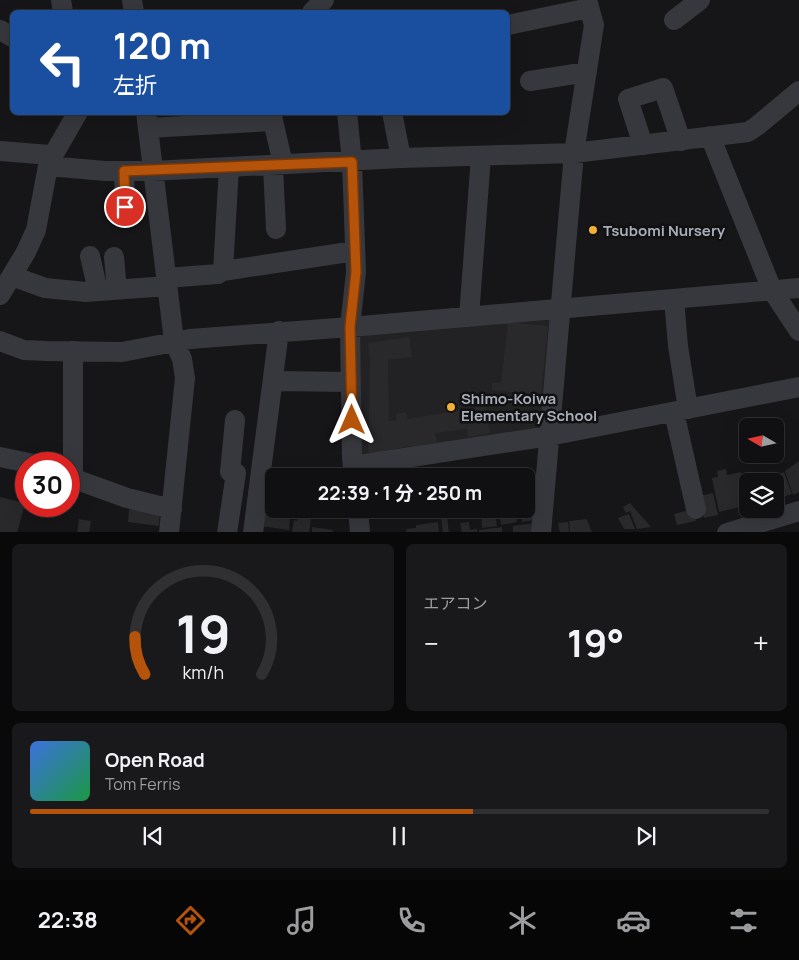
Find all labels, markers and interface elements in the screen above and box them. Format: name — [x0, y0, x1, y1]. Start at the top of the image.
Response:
text: 120 m — [113, 22, 211, 70]
icon: left — [30, 30, 95, 95]
text: 左折 — [113, 70, 157, 100]
pin — [104, 186, 146, 228]
icon: arrive — [111, 193, 139, 221]
place label: Tsubomi Nursery — [603, 220, 726, 241]
marker: Tsubomi Nursery — [587, 224, 599, 236]
place label: Shimo-Koiwa Elementary School — [461, 388, 597, 426]
position arrow — [325, 393, 377, 445]
marker: Shimo-Koiwa Elementary School — [445, 401, 457, 413]
north arrow — [739, 418, 784, 462]
map controls — [739, 418, 784, 518]
speed limit sign: 30 — [15, 452, 80, 517]
button: layers — [739, 473, 784, 518]
text: 22:39 · 1 分 · 250 m — [318, 480, 482, 506]
text: エアコン — [424, 592, 488, 614]
text: 19 — [175, 598, 230, 669]
text: 19° — [567, 616, 624, 668]
text: − — [424, 624, 439, 662]
text: + — [753, 624, 769, 662]
text: km/h — [182, 660, 224, 684]
text: Open Road — [105, 747, 205, 773]
text: Tom Ferris — [105, 773, 180, 795]
icon: previous — [139, 822, 167, 850]
icon: pause — [385, 822, 413, 850]
icon: next — [632, 822, 660, 850]
icon: directions — [173, 903, 208, 938]
icon: music — [284, 903, 319, 938]
icon: phone — [394, 903, 429, 938]
icon: climate — [505, 903, 540, 938]
icon: car — [616, 903, 651, 938]
icon: filters — [726, 903, 761, 938]
text: 22:38 — [38, 905, 98, 935]

